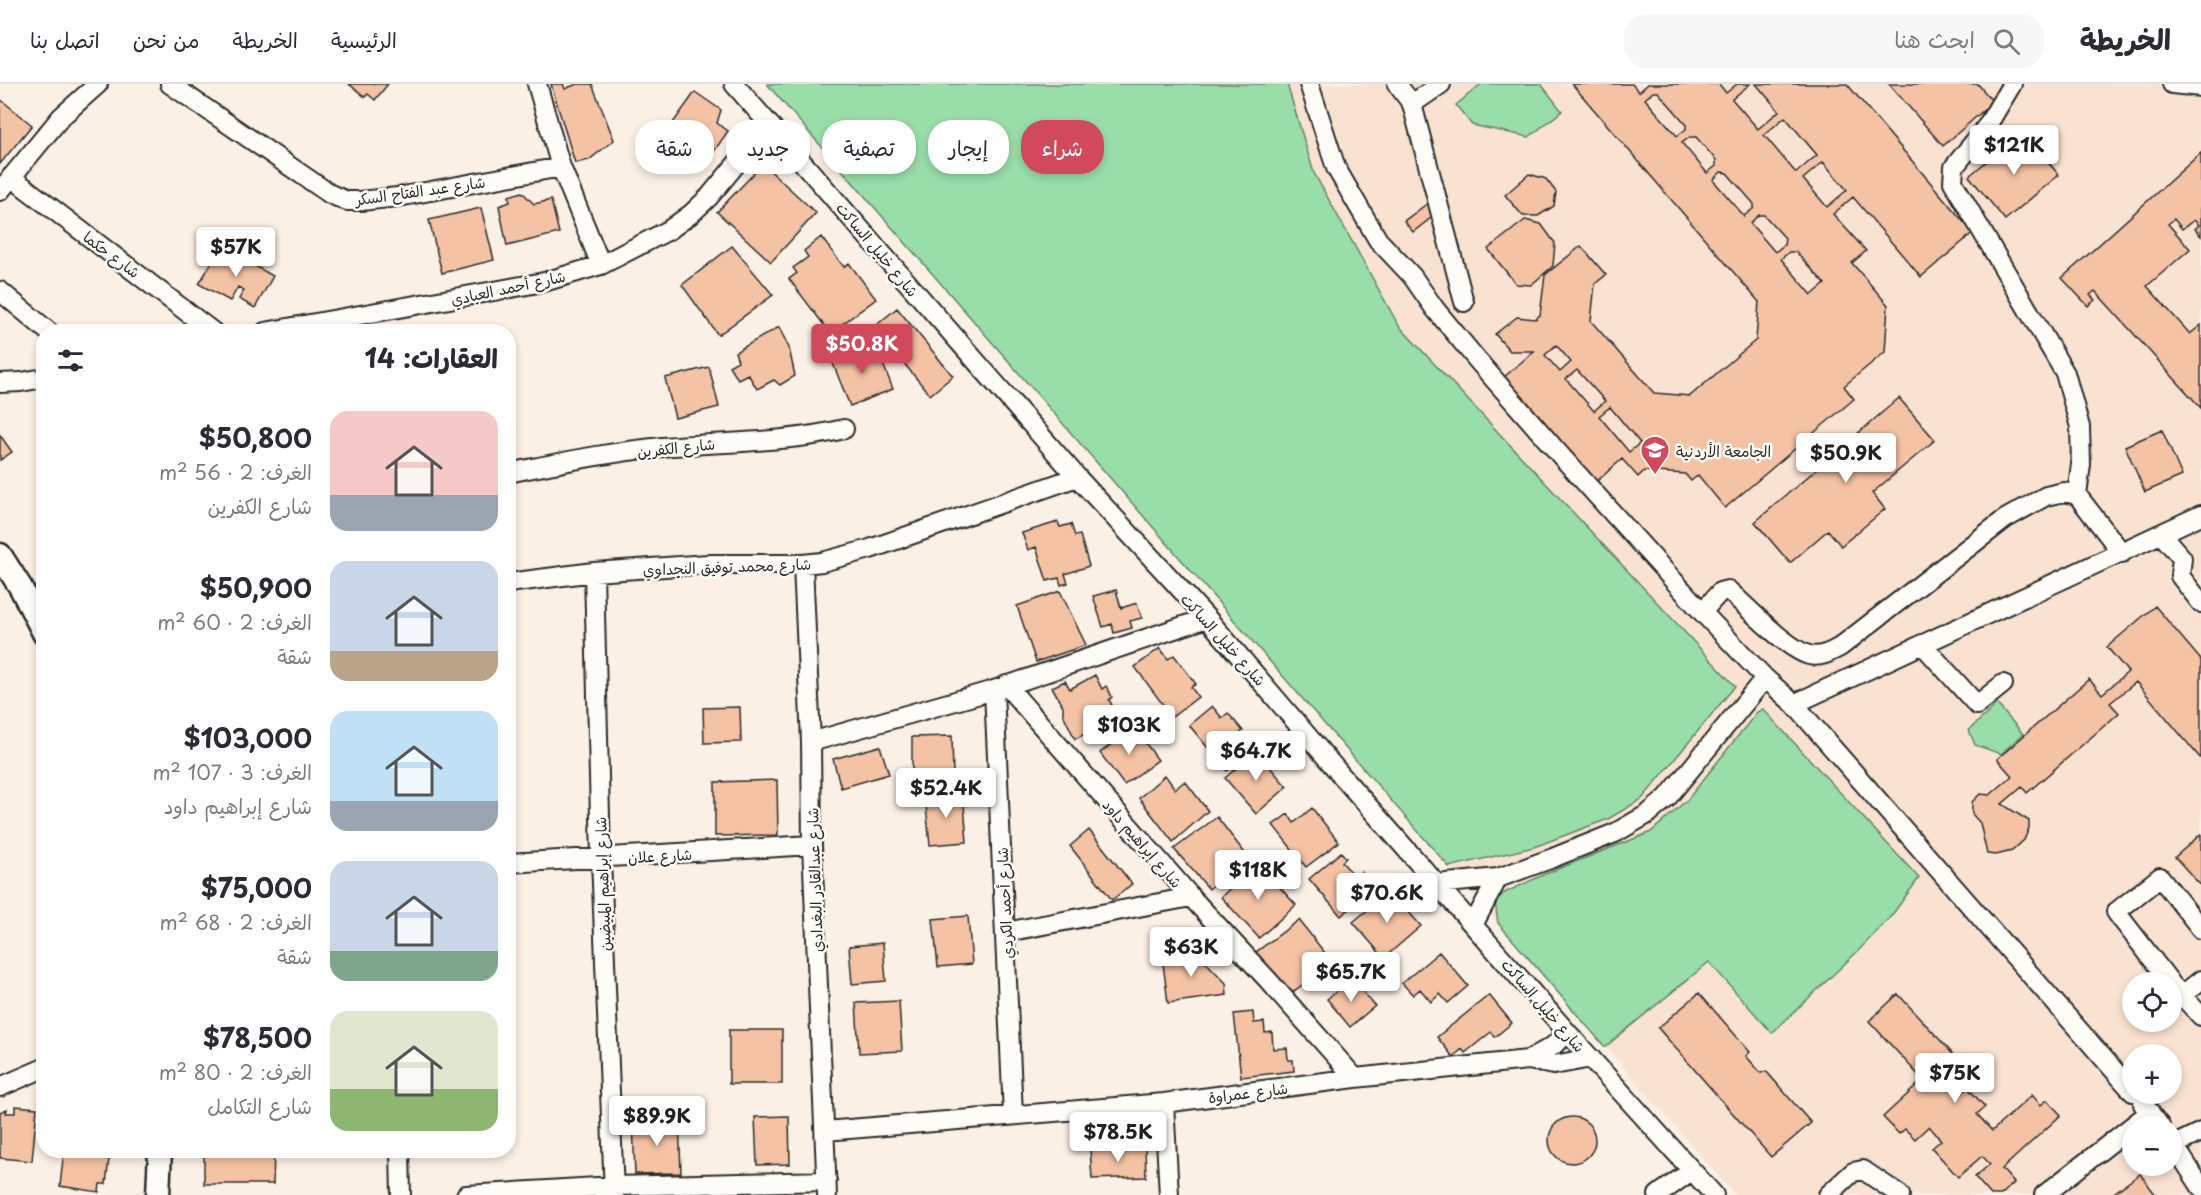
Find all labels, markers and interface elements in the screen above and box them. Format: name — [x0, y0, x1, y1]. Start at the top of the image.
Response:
search box — [1624, 14, 2044, 68]
text: الخريطة — [2080, 17, 2171, 60]
text: ابحث هنا — [1894, 22, 1975, 55]
text: اتصل بنا — [30, 23, 100, 55]
text: من نحن — [133, 23, 199, 55]
text: الخريطة — [232, 23, 298, 55]
text: الرئيسية — [331, 23, 397, 55]
icon: search — [1990, 25, 2023, 58]
chip: شقة — [635, 120, 714, 174]
chip: جديد — [726, 120, 810, 174]
chip: تصفية — [822, 120, 916, 174]
chip: إيجار — [928, 120, 1009, 174]
chip: شراء — [1021, 120, 1104, 174]
pin: $121K — [1972, 125, 2056, 176]
text: $121K — [1984, 129, 2044, 159]
street label: شارع عبد الفتاح السكر — [351, 169, 487, 211]
street label: شارع خليل الساكت — [831, 197, 925, 301]
street label: شارع حكما — [79, 225, 145, 283]
pin: $57K — [200, 227, 272, 278]
text: $57K — [210, 231, 262, 261]
street label: شارع أحمد العبادي — [449, 264, 568, 311]
pin: $50.8K — [813, 324, 911, 375]
text: $50.8K — [825, 328, 899, 358]
text: العقارات: 14 — [365, 338, 498, 377]
icon: filters — [54, 344, 87, 377]
text: $50,800 — [199, 418, 312, 457]
street label: شارع الكفرين — [636, 431, 716, 463]
pin: $50.9K — [1797, 433, 1895, 484]
school or university icon: الجامعة الأردنية — [1639, 434, 1671, 476]
icon: home — [378, 435, 450, 507]
text: $50.9K — [1810, 437, 1882, 467]
place label: الجامعة الأردنية — [1676, 439, 1771, 462]
text: الغرف: 2 · 56 m² — [159, 457, 312, 487]
text: شارع الكفرين — [208, 491, 312, 521]
street label: شارع محمد توفيق النجداوي — [642, 552, 812, 581]
text: $50,900 — [200, 568, 312, 607]
icon: home — [378, 585, 450, 657]
street label: شارع خليل الساكت — [1176, 588, 1272, 690]
text: الغرف: 2 · 60 m² — [157, 607, 312, 637]
text: شقة — [277, 641, 312, 671]
pin: $103K — [1087, 705, 1171, 756]
text: $103K — [1097, 709, 1161, 739]
text: $103,000 — [184, 718, 312, 757]
pin: $64.7K — [1207, 731, 1305, 782]
icon: home — [378, 735, 450, 807]
text: $64.7K — [1220, 735, 1292, 765]
text: الغرف: 3 · 107 m² — [152, 757, 312, 787]
pin: $52.4K — [897, 768, 995, 819]
text: $52.4K — [910, 772, 982, 802]
text: شارع إبراهيم داود — [164, 791, 312, 821]
street label: شارع إبراهيم داود — [1096, 793, 1188, 894]
street label: شارع عبدالقادر البغدادي — [800, 807, 829, 953]
street label: شارع إبراهيم المبيضين — [588, 816, 618, 952]
street label: شارع علان — [627, 842, 693, 868]
street label: شارع أحمد الكردي — [990, 847, 1019, 959]
pin: $118K — [1216, 850, 1300, 901]
text: $118K — [1229, 854, 1287, 884]
text: $75,000 — [201, 868, 312, 907]
pin: $70.6K — [1338, 873, 1436, 924]
text: $70.6K — [1351, 877, 1423, 907]
icon: home — [378, 885, 450, 957]
text: الغرف: 2 · 68 m² — [160, 907, 312, 937]
pin: $63K — [1155, 927, 1227, 978]
text: $63K — [1164, 931, 1218, 961]
text: شقة — [277, 941, 312, 971]
pin: $65.7K — [1302, 952, 1400, 1003]
street label: شارع خليل الساكت — [1497, 953, 1591, 1057]
text: $65.7K — [1316, 956, 1386, 986]
map controls — [2122, 972, 2182, 1176]
button: locate — [2122, 972, 2182, 1032]
text: $78,500 — [203, 1018, 312, 1057]
icon: home — [378, 1035, 450, 1107]
button: + — [2122, 1044, 2182, 1104]
pin: $75K — [1919, 1053, 1991, 1104]
text: الغرف: 2 · 80 m² — [159, 1057, 312, 1087]
text: $75K — [1929, 1057, 1981, 1087]
street label: شارع عمراوة — [1207, 1076, 1289, 1108]
text: شارع التكامل — [207, 1091, 312, 1121]
pin: $89.9K — [608, 1096, 706, 1147]
text: $89.9K — [623, 1100, 691, 1130]
pin: $78.5K — [1069, 1112, 1167, 1163]
text: $78.5K — [1083, 1116, 1153, 1146]
button: − — [2122, 1116, 2182, 1176]

